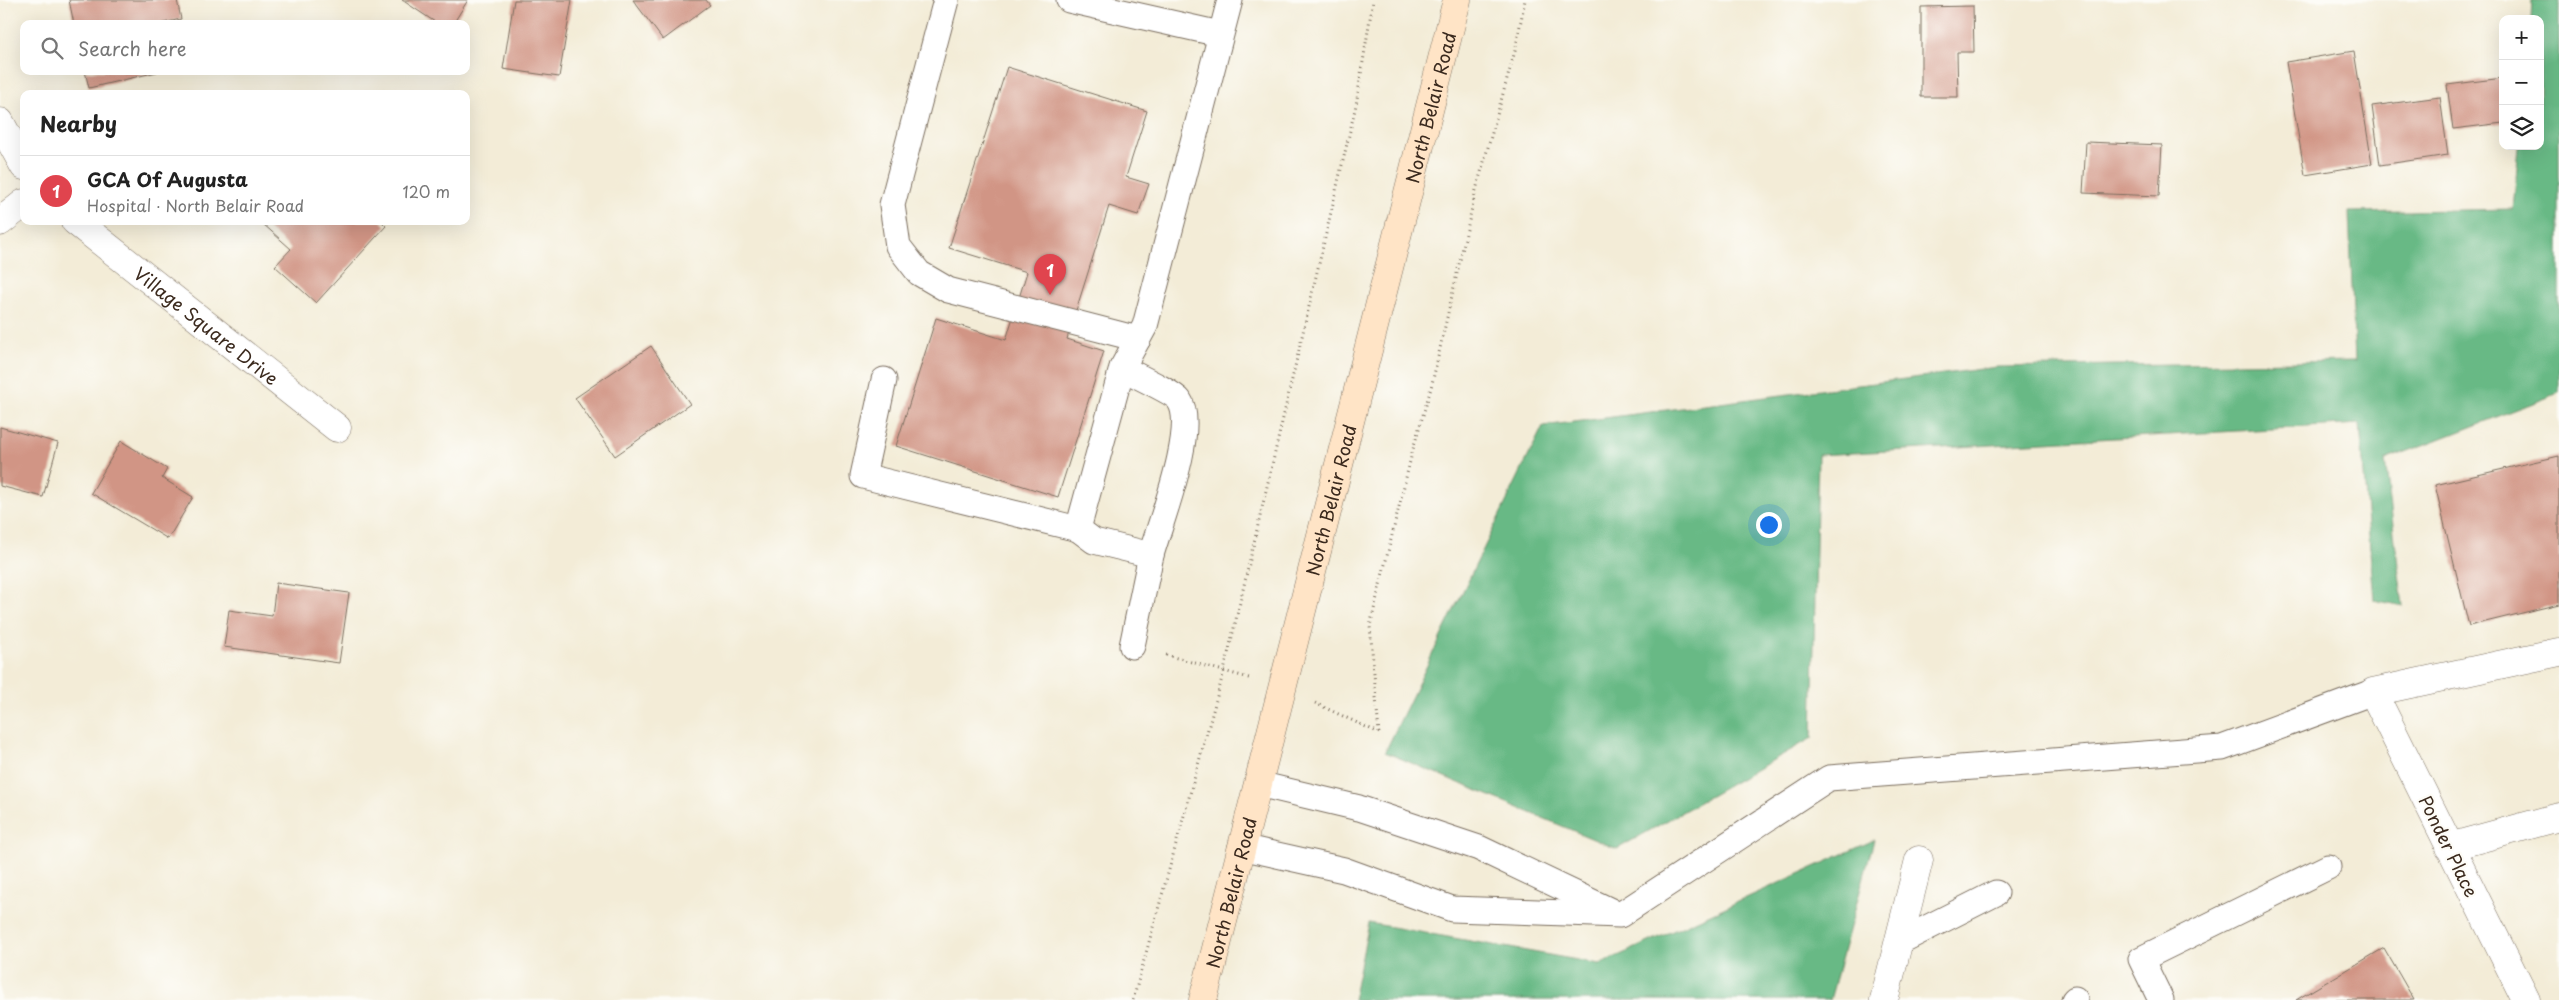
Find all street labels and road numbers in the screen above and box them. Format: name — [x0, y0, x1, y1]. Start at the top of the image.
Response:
street label: North Belair Road — [1398, 29, 1462, 186]
street label: Village Square Drive — [129, 260, 285, 391]
street label: North Belair Road — [1298, 421, 1362, 578]
street label: Ponder Place — [2413, 791, 2485, 901]
street label: North Belair Road — [1198, 814, 1263, 971]

